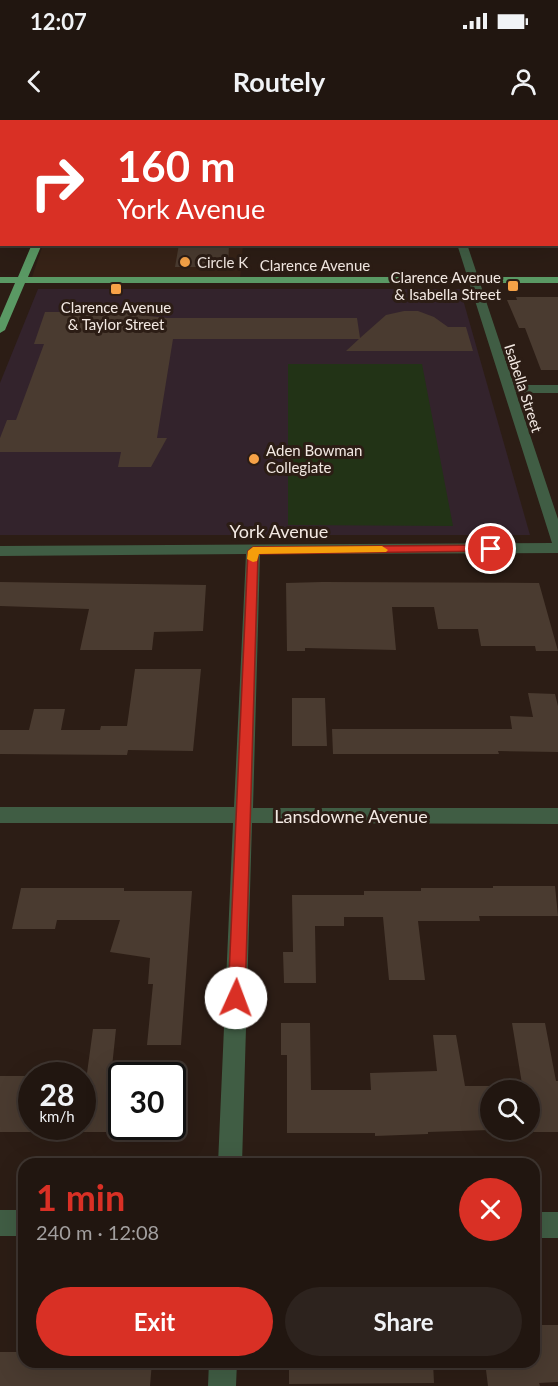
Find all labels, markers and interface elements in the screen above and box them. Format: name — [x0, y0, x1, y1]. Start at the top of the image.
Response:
text: 12:07 — [30, 8, 87, 35]
icon: back — [18, 65, 51, 98]
text: Routely — [233, 65, 325, 98]
icon: person — [507, 65, 540, 98]
text: 160 m — [117, 141, 235, 191]
icon: right — [18, 144, 96, 222]
text: York Avenue — [117, 192, 265, 225]
place label: Circle K — [197, 253, 248, 271]
marker: Circle K — [178, 255, 192, 269]
street label: Clarence Avenue — [260, 256, 370, 274]
place label: Clarence Avenue & Isabella Street — [391, 268, 502, 303]
marker: Clarence Avenue & Isabella Street — [506, 279, 520, 293]
marker: Clarence Avenue & Taylor Street — [109, 282, 123, 296]
place label: Clarence Avenue & Taylor Street — [61, 298, 171, 333]
street label: Isabella Street — [501, 341, 547, 435]
place label: Aden Bowman Collegiate — [266, 441, 362, 476]
marker: Aden Bowman Collegiate — [247, 452, 261, 466]
street label: York Avenue — [230, 520, 328, 542]
pin — [465, 523, 516, 574]
icon: arrive — [474, 532, 507, 565]
street label: Lansdowne Avenue — [274, 805, 428, 827]
position arrow — [204, 966, 268, 1030]
speed limit sign: 30 — [108, 1062, 186, 1140]
text: 28 — [40, 1076, 74, 1112]
map controls — [480, 1080, 540, 1140]
button: search — [480, 1080, 540, 1140]
text: km/h — [39, 1107, 75, 1125]
text: 1 min — [36, 1175, 125, 1219]
button: close — [459, 1178, 522, 1241]
text: 240 m · 12:08 — [36, 1220, 159, 1244]
button: Exit — [36, 1287, 273, 1356]
button: Share — [285, 1287, 522, 1356]

